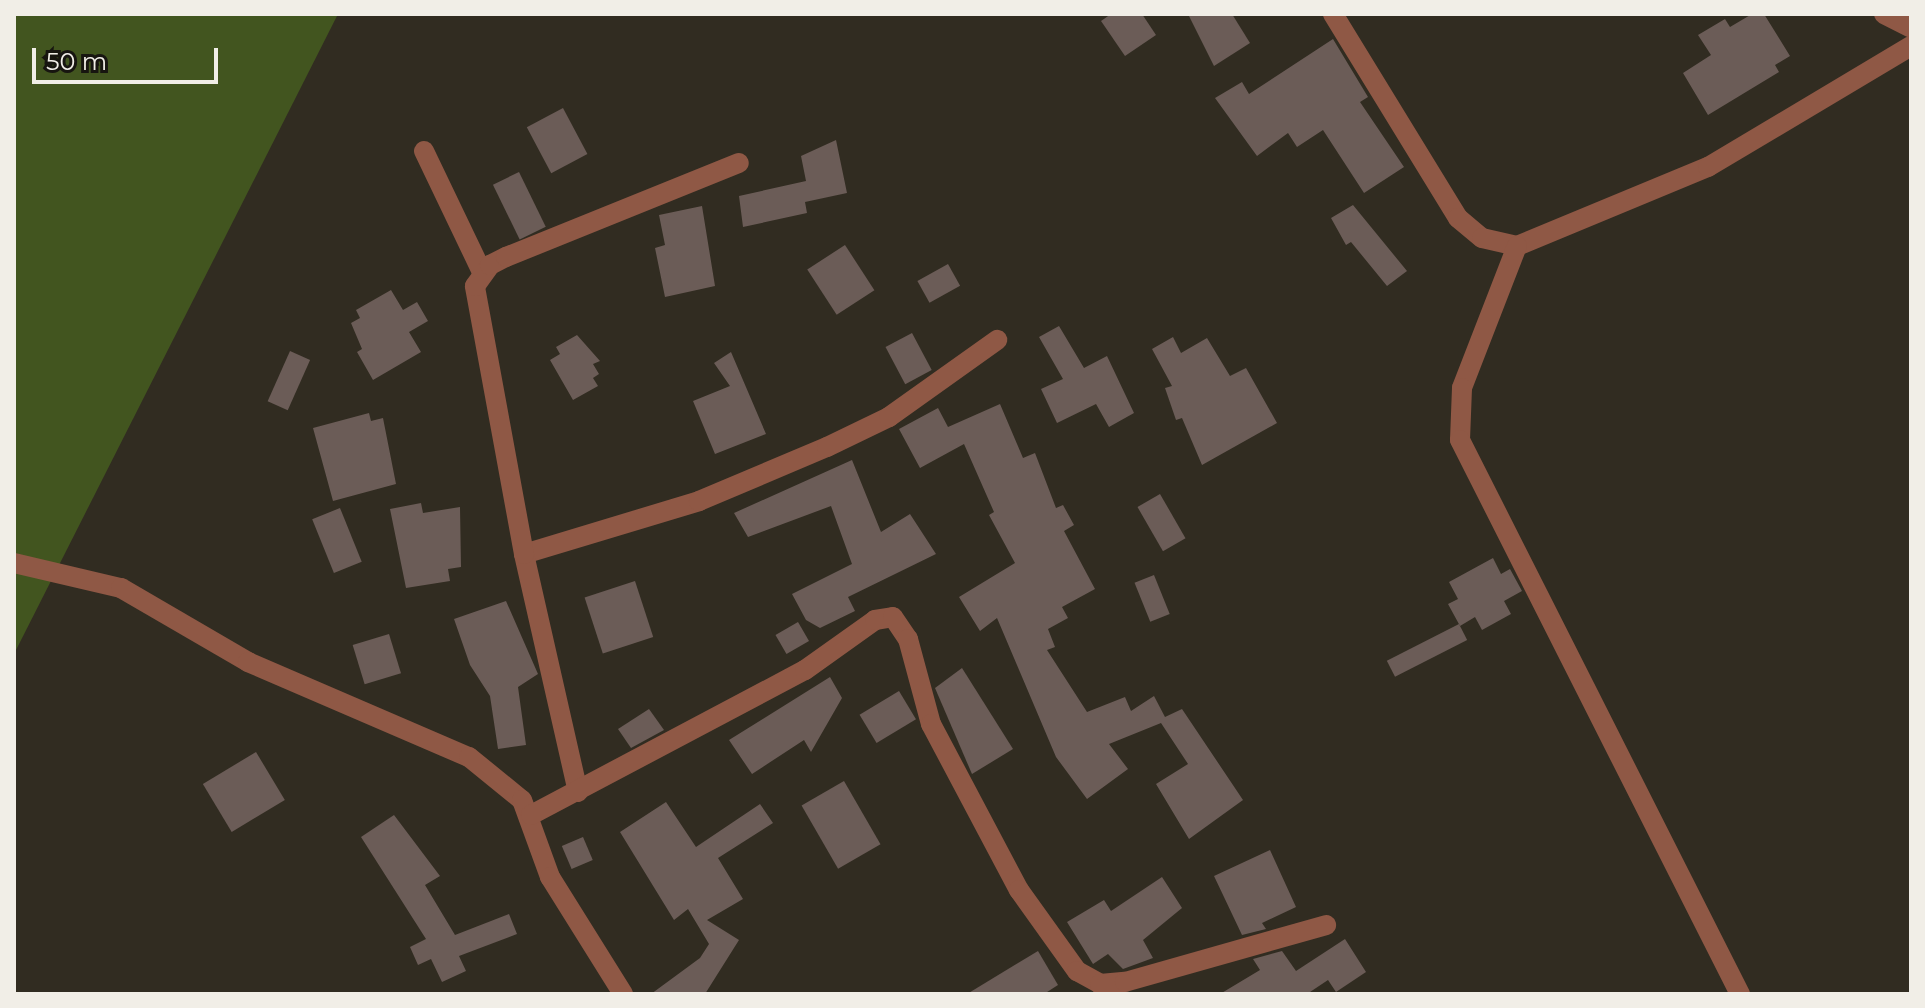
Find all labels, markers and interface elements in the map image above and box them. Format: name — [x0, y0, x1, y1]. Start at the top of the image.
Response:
scale bar — [36, 32, 222, 82]
text: 50 m — [46, 47, 107, 76]

